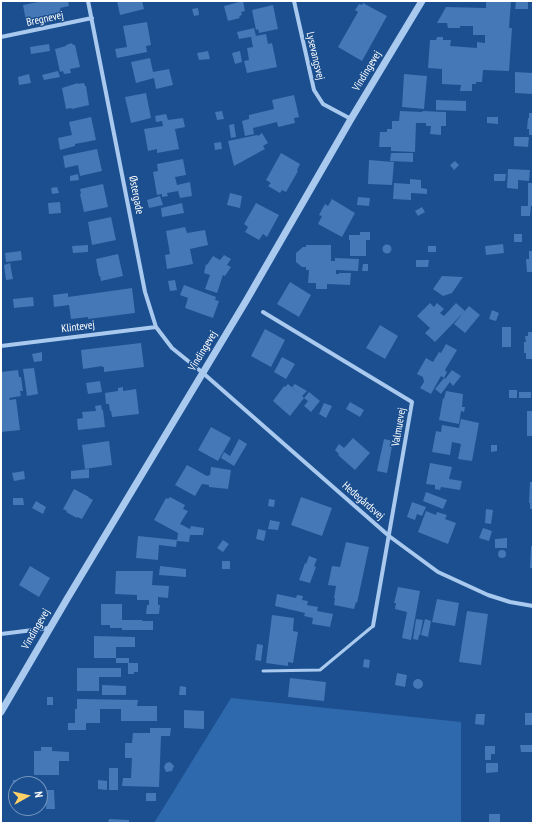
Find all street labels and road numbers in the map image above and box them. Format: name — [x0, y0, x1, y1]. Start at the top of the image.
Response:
street label: Bregnevej — [25, 9, 65, 29]
street label: Lysevangsvej — [303, 31, 327, 81]
street label: Vindingevej — [350, 48, 384, 94]
street label: Østergade — [126, 175, 146, 215]
street label: Klintevej — [60, 318, 96, 336]
street label: Vindingevej — [186, 328, 220, 374]
street label: Valmuevej — [389, 407, 409, 447]
street label: Hedegårdsvej — [339, 479, 387, 523]
street label: Vindingevej — [19, 606, 53, 652]

